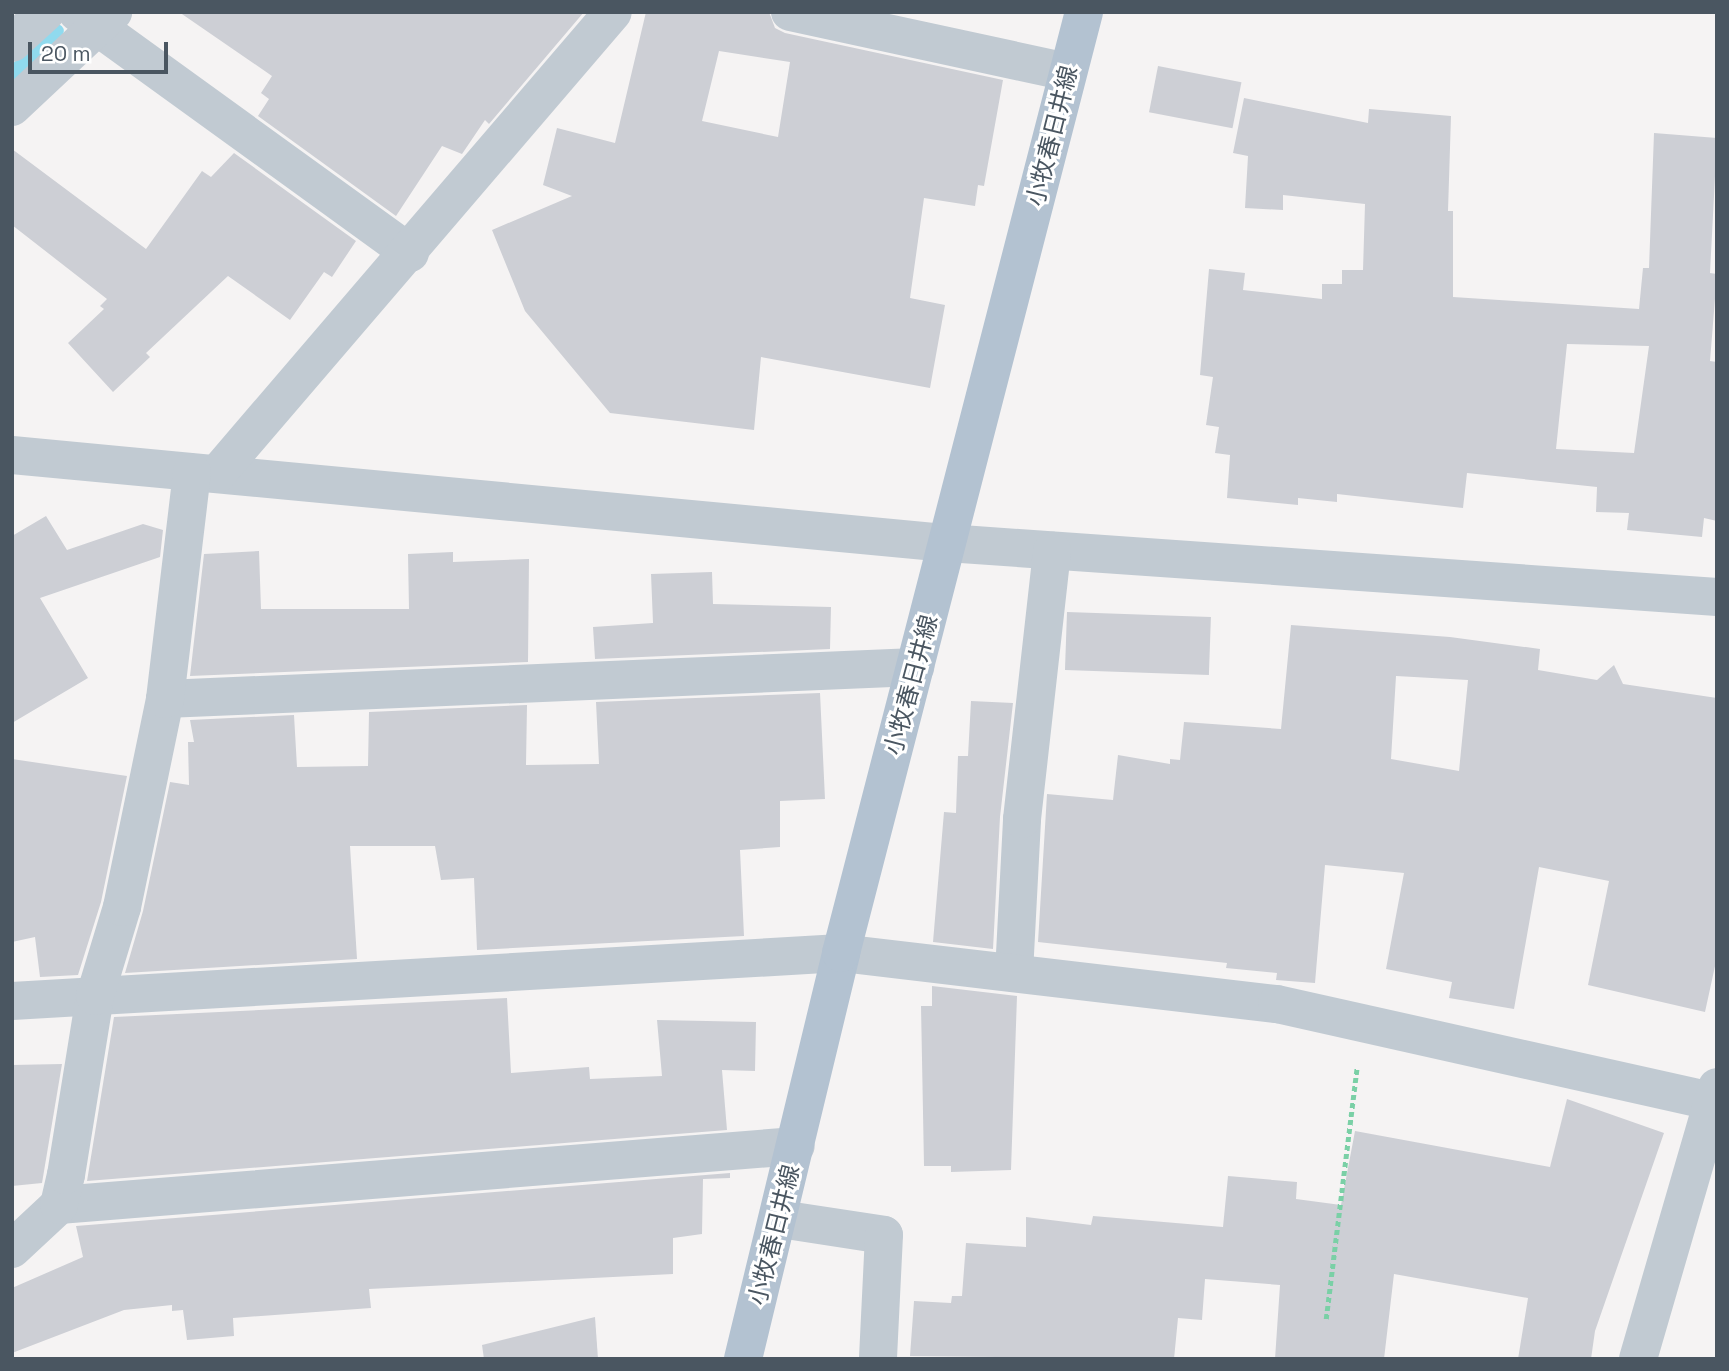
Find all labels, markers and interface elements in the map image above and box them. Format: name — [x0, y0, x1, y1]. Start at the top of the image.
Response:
scale bar — [32, 28, 172, 72]
text: 20 m — [41, 40, 91, 67]
street label: 小牧春日井線 — [1021, 63, 1083, 209]
street label: 小牧春日井線 — [878, 612, 944, 758]
street label: 小牧春日井線 — [743, 1162, 805, 1308]

